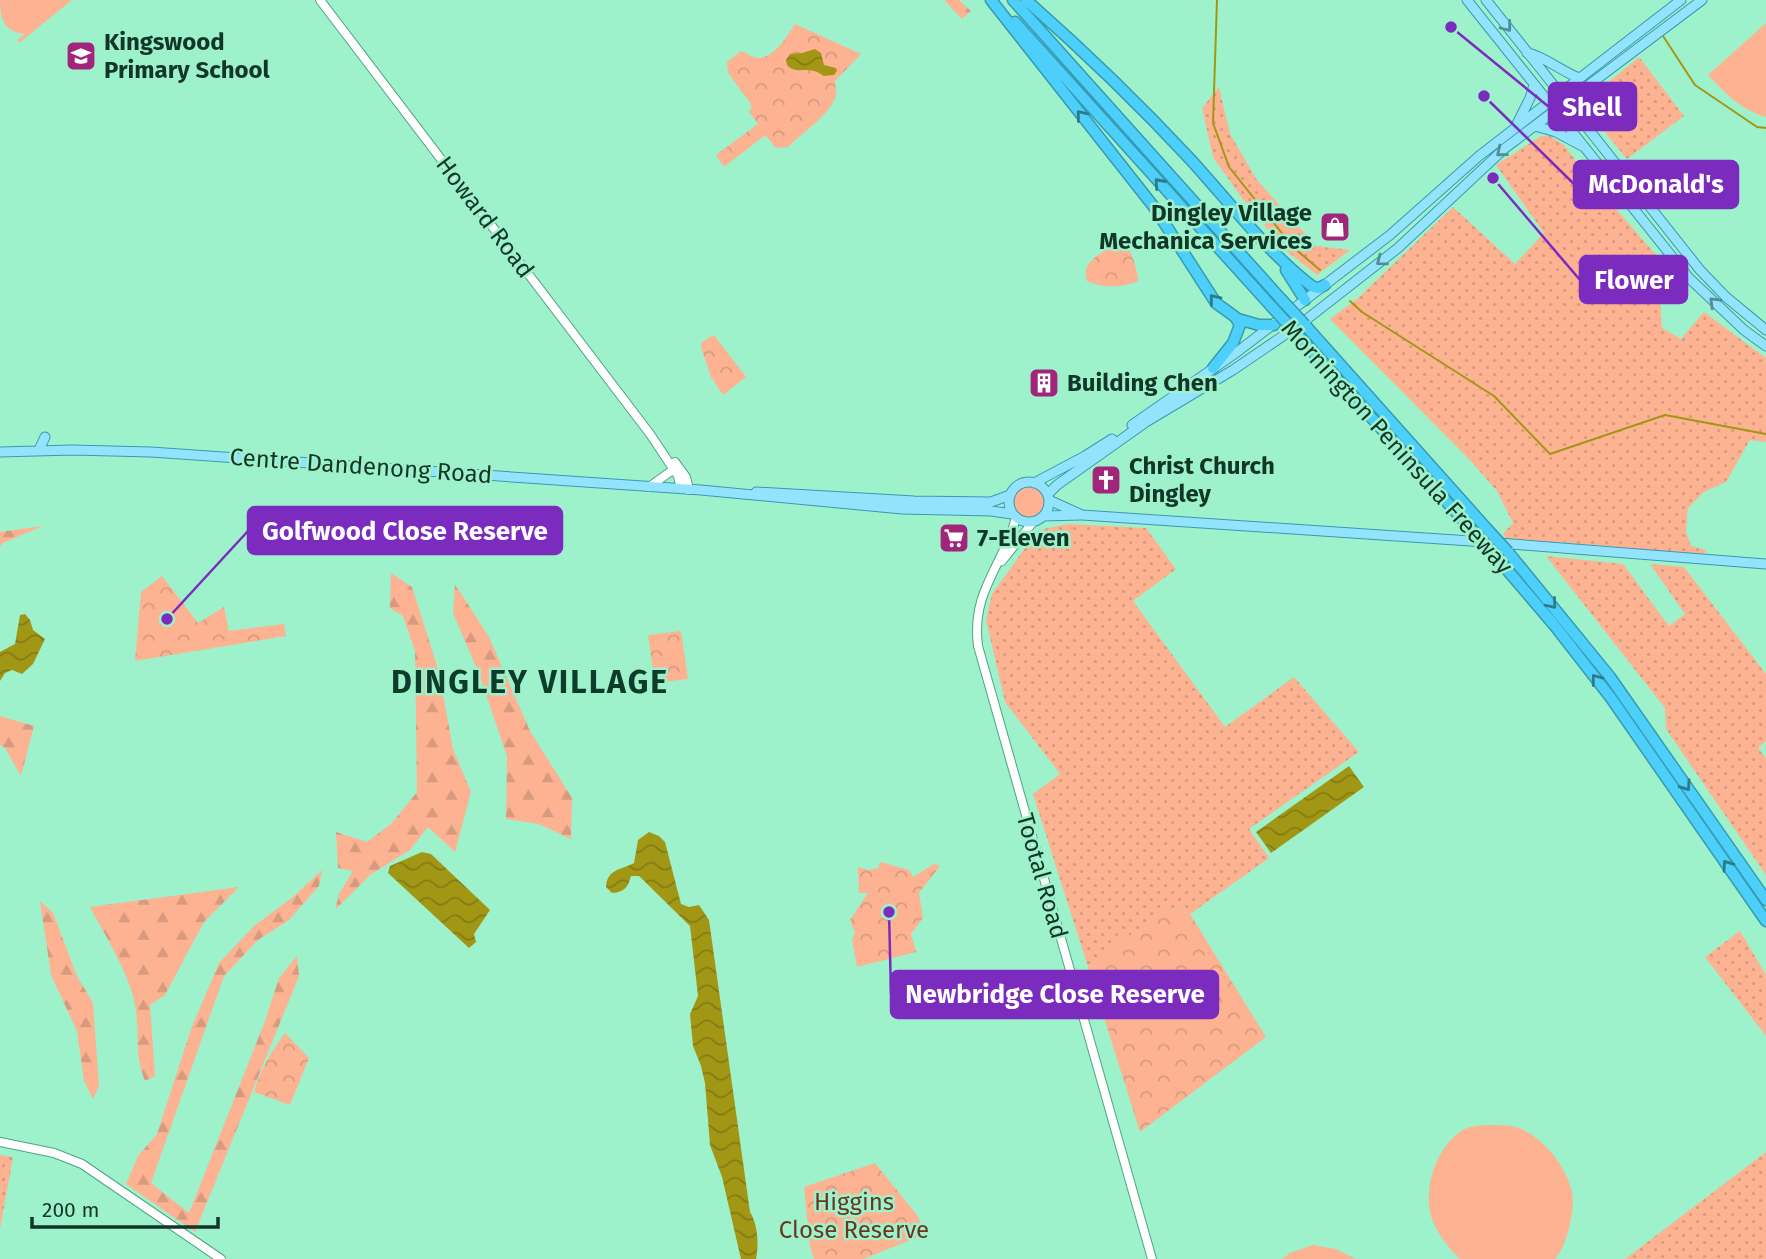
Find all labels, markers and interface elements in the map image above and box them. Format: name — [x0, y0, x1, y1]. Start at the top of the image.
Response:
one-way arrow — [1498, 19, 1511, 31]
place label: Kingswood Primary School — [104, 28, 271, 84]
school or university icon: Kingswood Primary School — [64, 39, 98, 73]
callout: Shell — [1549, 83, 1636, 130]
text: Shell — [1562, 92, 1622, 123]
one-way arrow — [1076, 111, 1089, 123]
one-way arrow — [1497, 144, 1510, 156]
street label: Howard Road — [430, 151, 540, 283]
callout: McDonald's — [1574, 161, 1738, 208]
text: McDonald's — [1588, 169, 1724, 200]
one-way arrow — [1155, 178, 1168, 191]
place label: Dingley Village Mechanica Services — [1099, 199, 1312, 255]
shop icon: Dingley Village Mechanica Services — [1318, 210, 1352, 244]
one-way arrow — [1377, 253, 1389, 266]
callout: Flower — [1580, 256, 1687, 303]
text: Flower — [1594, 265, 1674, 296]
one-way arrow — [1210, 295, 1222, 308]
one-way arrow — [1709, 298, 1722, 311]
street label: Mornington Peninsula Freeway — [1276, 314, 1519, 580]
building icon: Building Chen — [1027, 366, 1061, 400]
place label: Building Chen — [1067, 369, 1218, 397]
street label: Centre Dandenong Road — [229, 443, 493, 489]
place label: Christ Church Dingley — [1129, 452, 1275, 508]
church icon: Christ Church Dingley — [1089, 463, 1123, 497]
callout: Golfwood Close Reserve — [248, 507, 562, 554]
text: Golfwood Close Reserve — [262, 516, 548, 547]
supermarket icon: 7-Eleven — [937, 521, 971, 555]
place label: 7-Eleven — [977, 524, 1070, 552]
one-way arrow — [1544, 597, 1557, 609]
district label: DINGLEY VILLAGE — [391, 663, 669, 701]
one-way arrow — [1592, 674, 1605, 687]
one-way arrow — [1678, 778, 1691, 791]
street label: Tootal Road — [1011, 810, 1073, 942]
one-way arrow — [1723, 860, 1735, 873]
callout: Newbridge Close Reserve — [891, 971, 1218, 1018]
text: Newbridge Close Reserve — [905, 979, 1205, 1010]
scale bar — [32, 1186, 217, 1230]
park label: Higgins Close Reserve — [779, 1188, 929, 1244]
text: 200 m — [42, 1197, 99, 1223]

